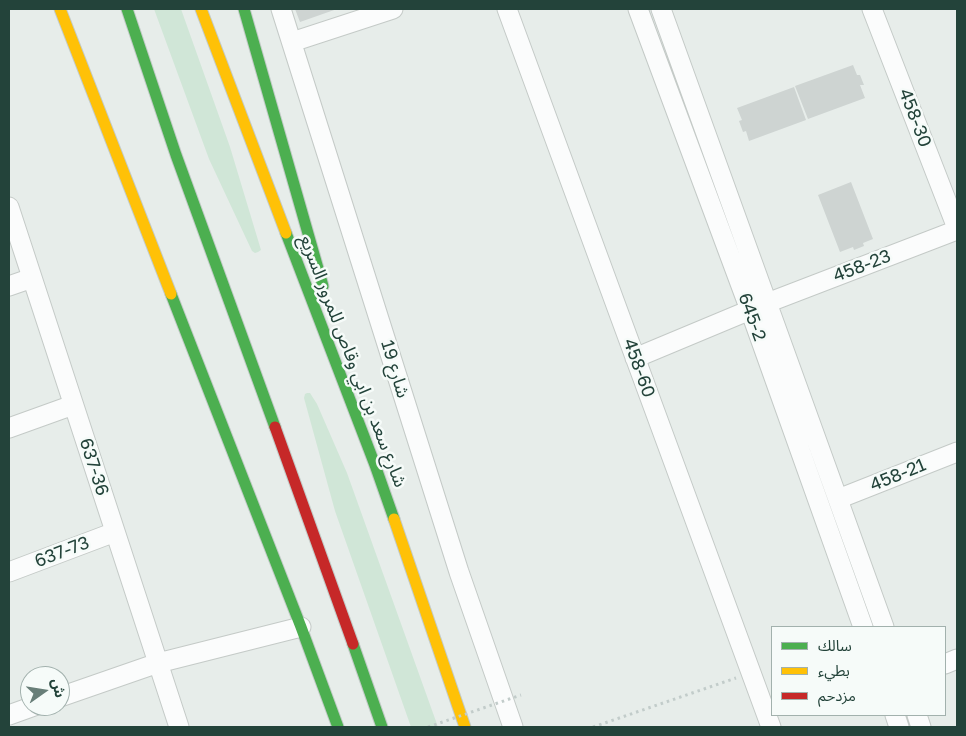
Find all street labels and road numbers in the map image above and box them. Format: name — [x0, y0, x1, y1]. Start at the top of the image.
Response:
street label: 458-30 — [894, 86, 936, 150]
street label: شارع سعد بن ابي وقاص للمرور السريع — [295, 232, 411, 490]
street label: 458-23 — [830, 245, 894, 287]
street label: 645-2 — [733, 290, 771, 344]
street label: 458-60 — [618, 336, 660, 400]
street label: شارع 19 — [376, 338, 414, 400]
street label: 637-36 — [75, 436, 113, 498]
street label: 458-21 — [867, 454, 929, 496]
street label: 637-73 — [32, 532, 92, 572]

